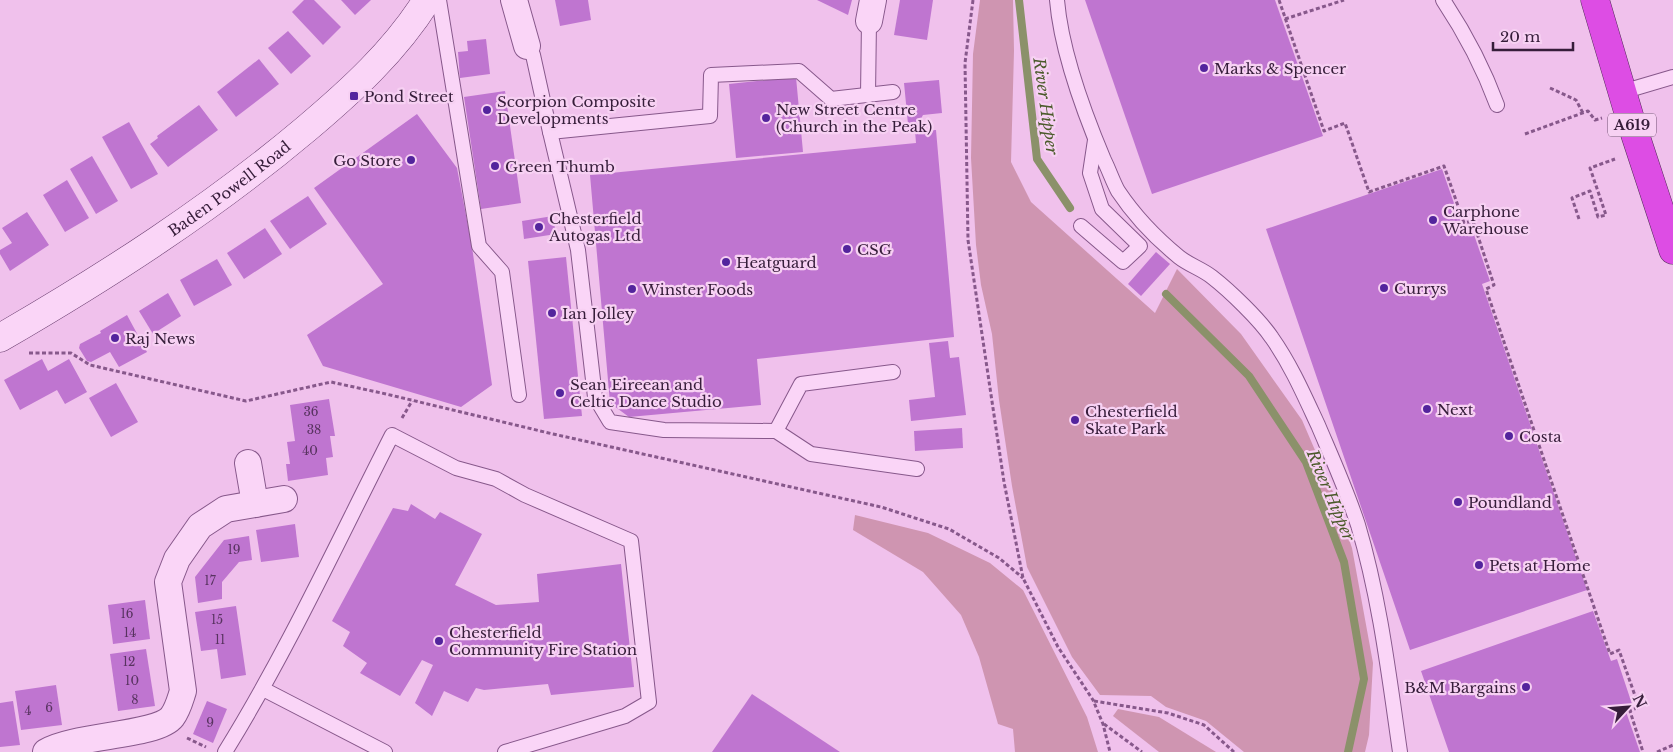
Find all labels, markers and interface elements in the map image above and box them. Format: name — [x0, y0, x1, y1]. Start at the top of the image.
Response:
scale bar — [1493, 20, 1573, 52]
text: 20 m — [1500, 27, 1540, 46]
water label: River Hipper — [1029, 55, 1063, 156]
place label: Marks & Spencer — [1214, 59, 1347, 78]
marker: Marks & Spencer — [1198, 62, 1210, 74]
place label: Pond Street — [364, 87, 454, 106]
marker: Pond Street — [348, 90, 360, 102]
place label: Scorpion Composite Developments — [497, 92, 656, 128]
place label: New Street Centre (Church in the Peak) — [776, 100, 932, 136]
marker: Scorpion Composite Developments — [481, 104, 493, 116]
marker: New Street Centre (Church in the Peak) — [760, 112, 772, 124]
road number: A619 — [1608, 114, 1656, 136]
street label: Baden Powell Road — [164, 136, 294, 240]
place label: Go Store — [333, 151, 401, 170]
marker: Go Store — [405, 154, 417, 166]
place label: Green Thumb — [505, 157, 615, 176]
marker: Green Thumb — [489, 160, 501, 172]
place label: Carphone Warehouse — [1442, 202, 1529, 238]
place label: Chesterfield Autogas Ltd — [548, 209, 642, 245]
marker: Carphone Warehouse — [1427, 214, 1439, 226]
marker: Chesterfield Autogas Ltd — [533, 221, 545, 233]
place label: CSG — [857, 240, 892, 259]
marker: CSG — [841, 243, 853, 255]
place label: Heatguard — [736, 253, 817, 272]
marker: Heatguard — [720, 256, 732, 268]
place label: Currys — [1394, 279, 1447, 298]
place label: Winster Foods — [641, 280, 753, 299]
marker: Currys — [1378, 282, 1390, 294]
marker: Winster Foods — [626, 283, 638, 295]
place label: Ian Jolley — [562, 304, 635, 323]
marker: Ian Jolley — [546, 307, 558, 319]
place label: Raj News — [125, 329, 195, 348]
marker: Raj News — [109, 332, 121, 344]
place label: Sean Eireean and Celtic Dance Studio — [570, 375, 722, 411]
marker: Sean Eireean and Celtic Dance Studio — [554, 387, 566, 399]
place label: Next — [1437, 400, 1474, 419]
place label: Chesterfield Skate Park — [1085, 402, 1178, 438]
marker: Next — [1421, 403, 1433, 415]
house number: 36 — [303, 404, 319, 419]
marker: Chesterfield Skate Park — [1069, 414, 1081, 426]
house number: 38 — [307, 422, 321, 437]
place label: Costa — [1519, 427, 1562, 446]
marker: Costa — [1503, 430, 1515, 442]
house number: 40 — [302, 443, 318, 458]
water label: River Hipper — [1302, 445, 1360, 544]
place label: Poundland — [1468, 493, 1552, 512]
marker: Poundland — [1452, 496, 1464, 508]
house number: 19 — [227, 542, 241, 557]
place label: Pets at Home — [1489, 556, 1591, 575]
marker: Pets at Home — [1473, 559, 1485, 571]
house number: 17 — [204, 573, 217, 588]
house number: 16 — [120, 606, 134, 621]
house number: 15 — [211, 612, 223, 627]
place label: Chesterfield Community Fire Station — [449, 623, 637, 659]
house number: 14 — [124, 625, 136, 640]
house number: 11 — [215, 632, 225, 647]
marker: Chesterfield Community Fire Station — [433, 635, 445, 647]
house number: 12 — [123, 654, 135, 669]
house number: 10 — [125, 673, 139, 688]
place label: B&M Bargains — [1404, 678, 1516, 697]
marker: B&M Bargains — [1520, 681, 1532, 693]
north arrow — [1603, 682, 1653, 732]
text: N — [1629, 691, 1651, 711]
house number: 8 — [131, 692, 139, 707]
house number: 6 — [45, 700, 53, 715]
house number: 4 — [24, 703, 32, 718]
house number: 9 — [206, 715, 214, 730]

